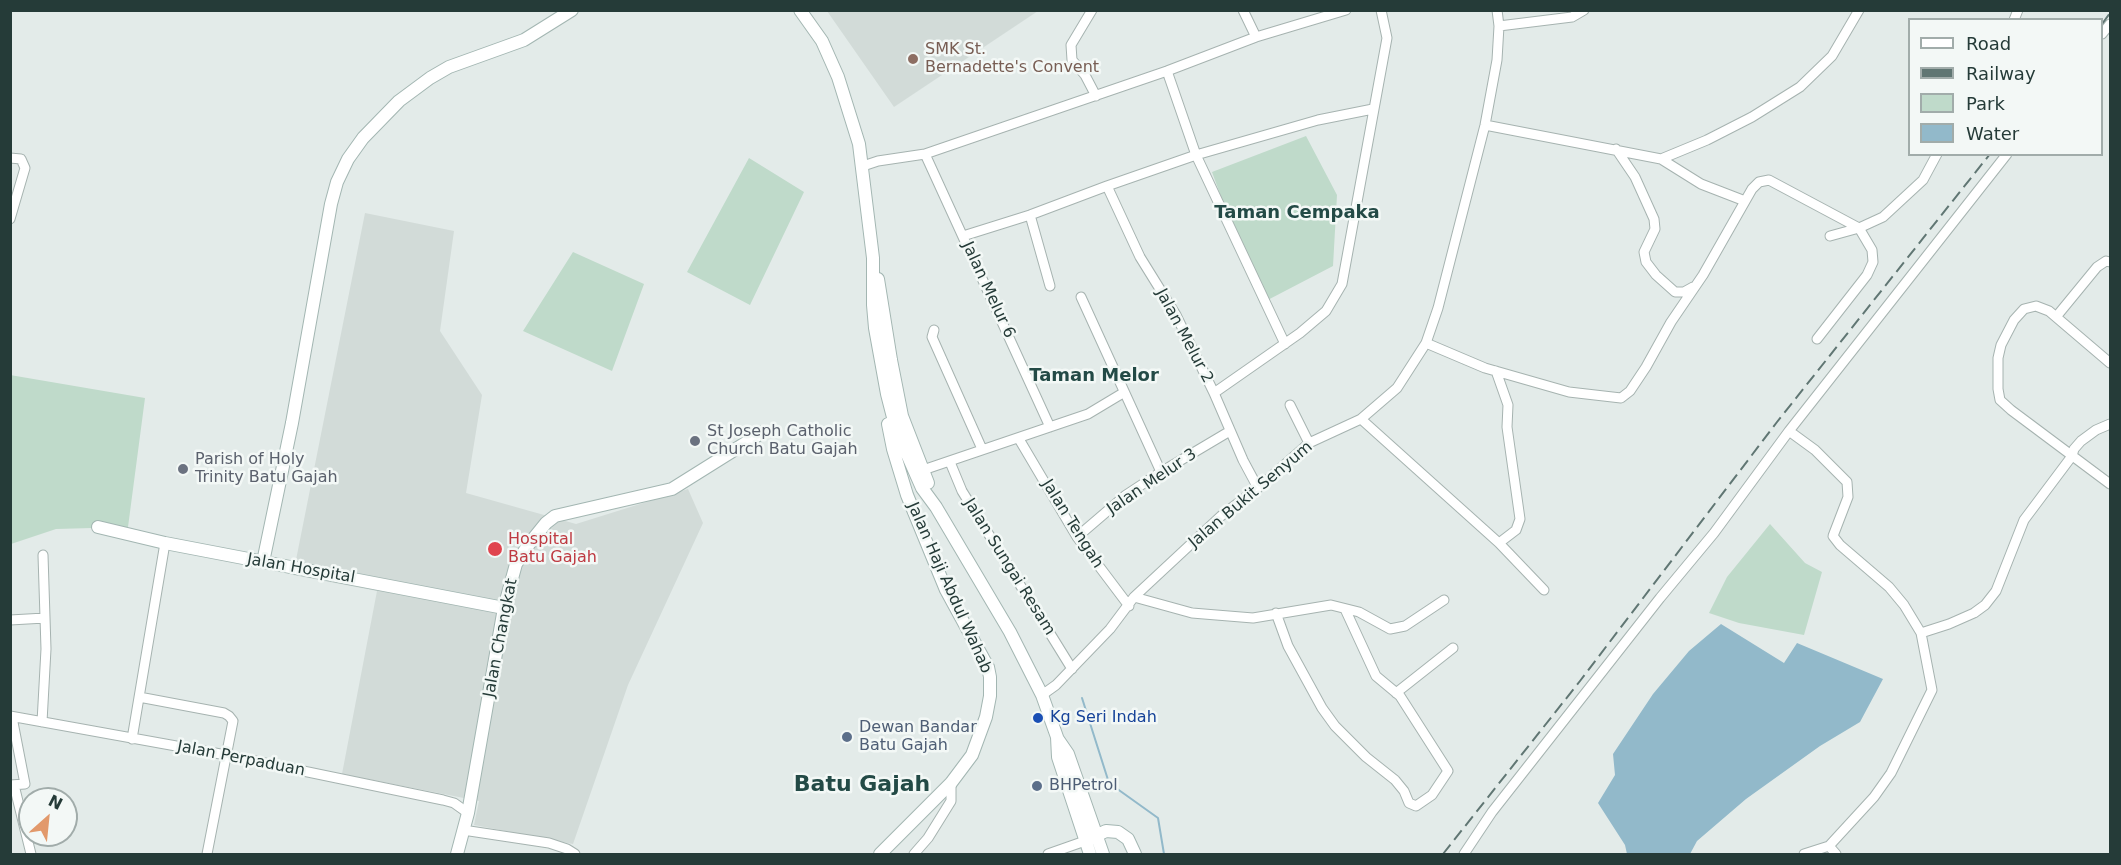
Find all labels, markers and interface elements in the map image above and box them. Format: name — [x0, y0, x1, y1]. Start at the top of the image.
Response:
legend — [1908, 18, 2103, 156]
text: Road — [1966, 33, 2011, 54]
place label: SMK St. Bernadette's Convent — [925, 40, 1099, 78]
marker: SMK St. Bernadette's Convent — [906, 52, 920, 66]
text: Railway — [1966, 63, 2036, 84]
text: Park — [1966, 93, 2005, 114]
text: Water — [1966, 123, 2019, 144]
district label: Taman Cempaka — [1214, 202, 1380, 224]
street label: Jalan Melur 6 — [957, 239, 1019, 341]
street label: Jalan Melur 2 — [1151, 286, 1217, 386]
district label: Taman Melor — [1029, 365, 1159, 387]
place label: St Joseph Catholic Church Batu Gajah — [707, 422, 858, 460]
marker: St Joseph Catholic Church Batu Gajah — [688, 434, 702, 448]
street label: Jalan Bukit Senyum — [1185, 438, 1317, 552]
street label: Jalan Melur 3 — [1103, 445, 1201, 519]
place label: Parish of Holy Trinity Batu Gajah — [195, 450, 338, 488]
marker: Parish of Holy Trinity Batu Gajah — [176, 462, 190, 476]
street label: Jalan Tengah — [1037, 476, 1107, 572]
street label: Jalan Sungai Resam — [959, 495, 1059, 639]
street label: Jalan Haji Abdul Wahab — [903, 499, 995, 677]
place label: Hospital Batu Gajah — [508, 530, 597, 568]
marker: Hospital Batu Gajah — [486, 540, 504, 558]
street label: Jalan Hospital — [246, 550, 356, 588]
street label: Jalan Changkat — [480, 577, 522, 699]
place label: Kg Seri Indah — [1050, 708, 1157, 728]
marker: Kg Seri Indah — [1031, 711, 1045, 725]
place label: Dewan Bandar Batu Gajah — [859, 718, 977, 756]
marker: Dewan Bandar Batu Gajah — [840, 730, 854, 744]
street label: Jalan Perpaduan — [176, 737, 306, 781]
district label: Batu Gajah — [794, 772, 930, 798]
place label: BHPetrol — [1049, 776, 1118, 796]
marker: BHPetrol — [1030, 779, 1044, 793]
north arrow — [18, 787, 78, 847]
text: N — [45, 791, 66, 814]

